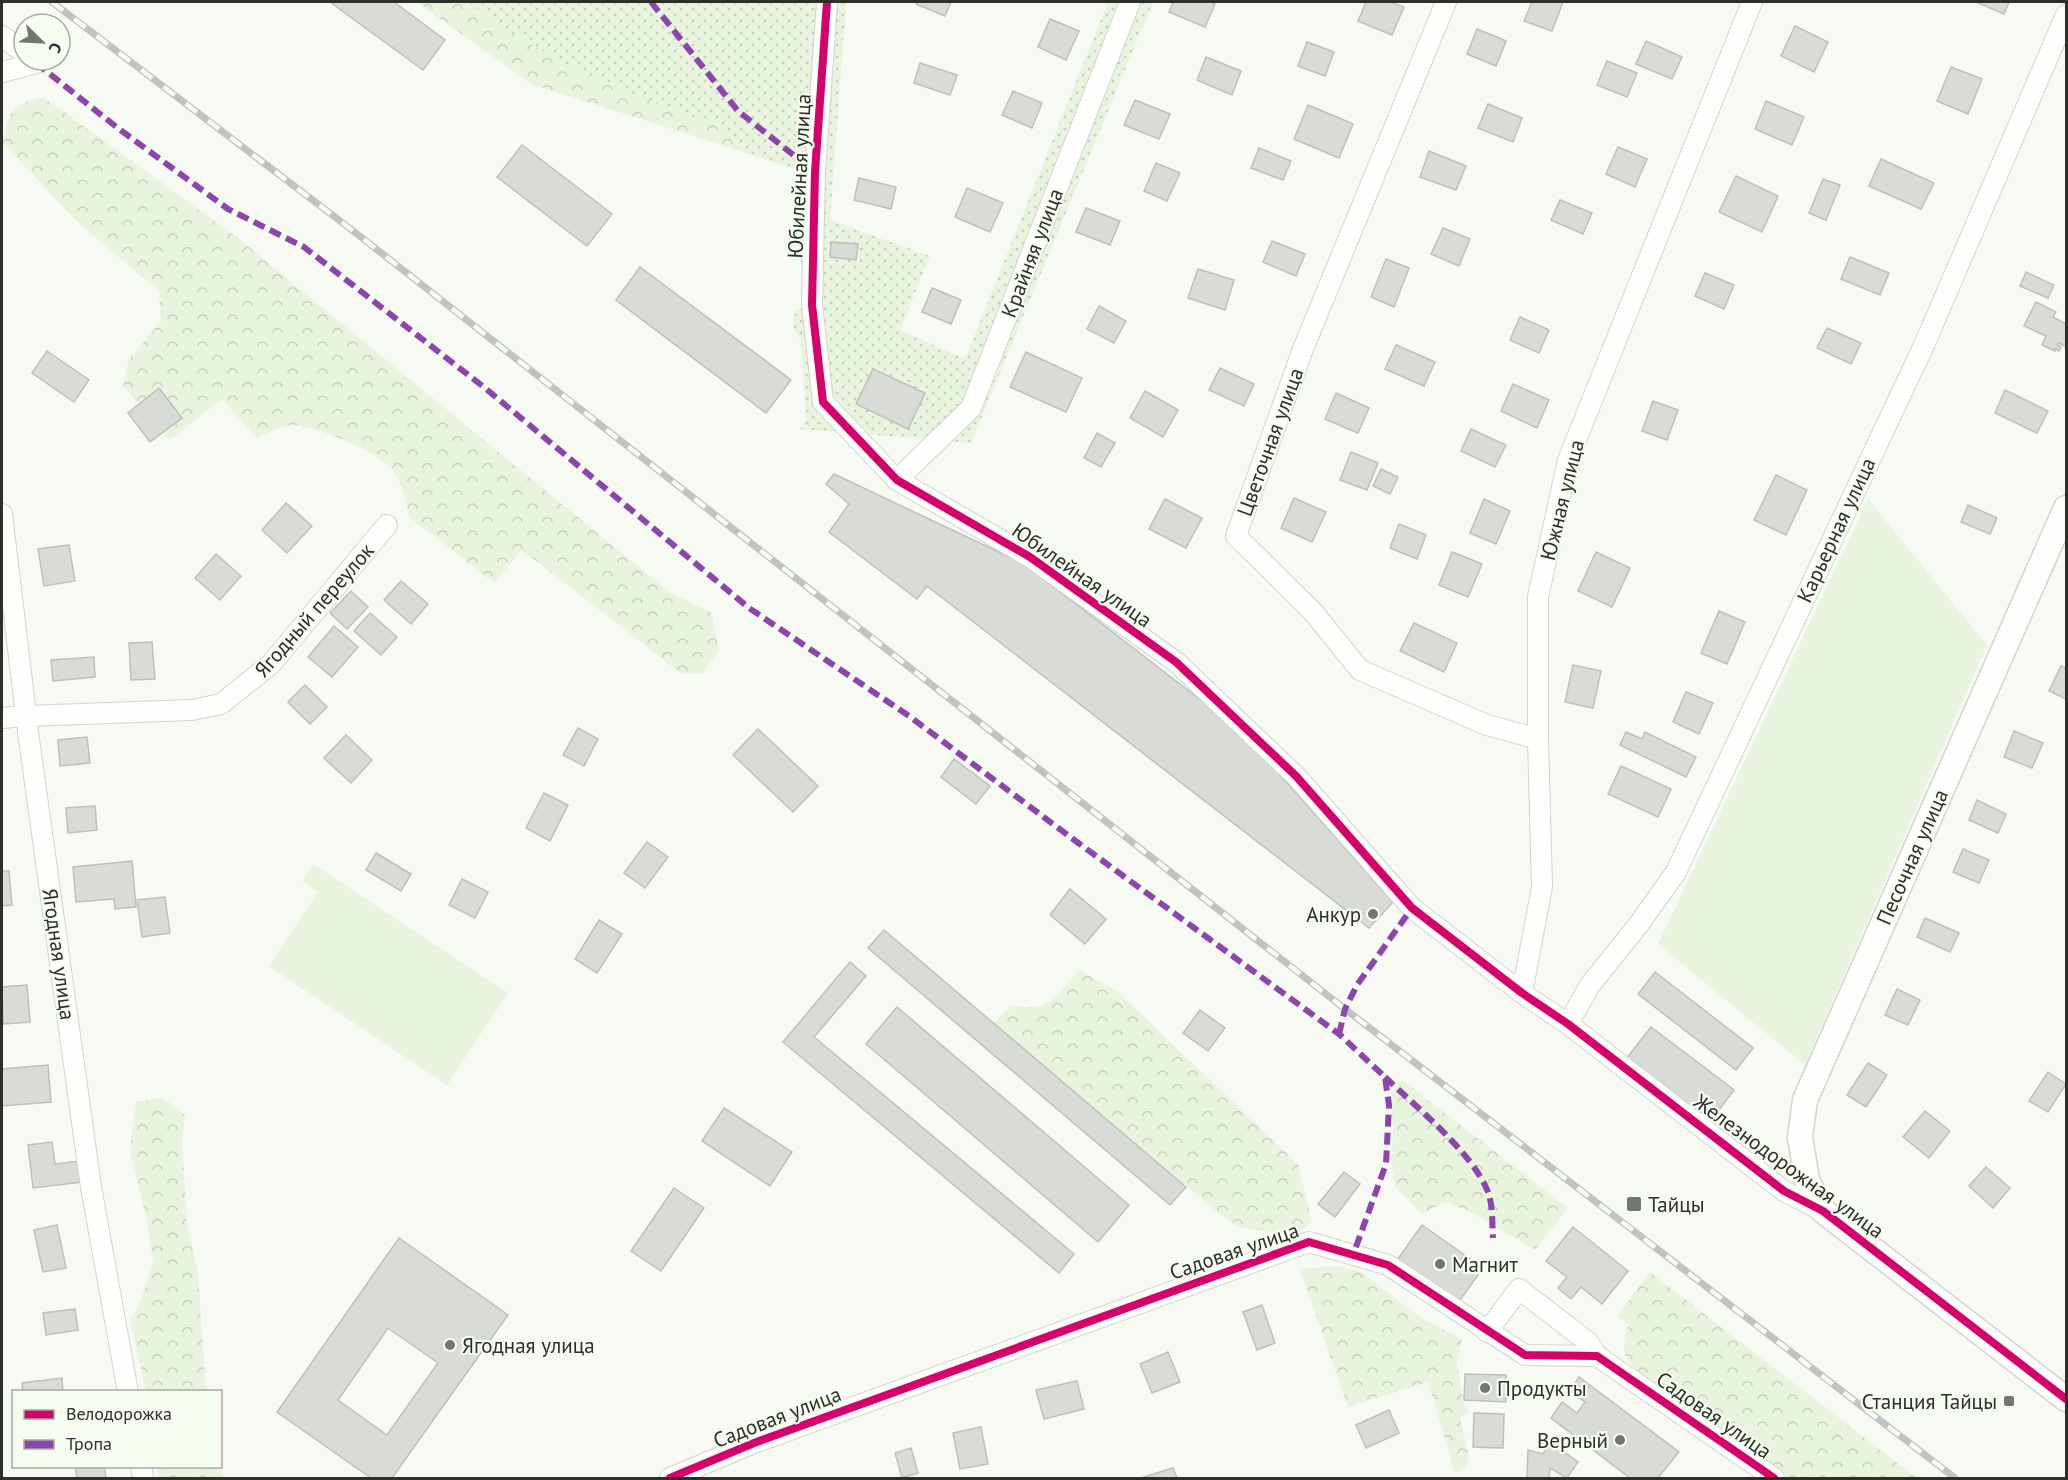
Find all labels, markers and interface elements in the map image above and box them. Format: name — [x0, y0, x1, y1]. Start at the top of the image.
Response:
north arrow — [12, 12, 72, 72]
text: С — [45, 40, 67, 56]
street label: Юбилейная улица — [781, 93, 817, 259]
street label: Крайняя улица — [995, 184, 1069, 322]
street label: Цветочная улица — [1231, 364, 1309, 520]
street label: Южная улица — [1534, 437, 1590, 563]
street label: Карьерная улица — [1791, 453, 1881, 607]
street label: Юбилейная улица — [1007, 517, 1157, 633]
street label: Ягодный переулок — [248, 537, 380, 683]
street label: Песочная улица — [1870, 785, 1954, 929]
street label: Ягодная улица — [36, 886, 82, 1022]
place label: Анкур — [1306, 901, 1361, 928]
marker: Анкур — [1366, 907, 1380, 921]
street label: Железнодорожная улица — [1688, 1087, 1890, 1244]
place label: Тайцы — [1648, 1191, 1705, 1218]
marker: Тайцы — [1625, 1195, 1643, 1213]
street label: Садовая улица — [1166, 1216, 1302, 1286]
place label: Магнит — [1452, 1251, 1519, 1278]
marker: Магнит — [1433, 1257, 1447, 1271]
place label: Ягодная улица — [462, 1332, 595, 1359]
marker: Ягодная улица — [443, 1338, 457, 1352]
street label: Садовая улица — [1651, 1365, 1777, 1465]
place label: Продукты — [1497, 1375, 1587, 1402]
street label: Садовая улица — [709, 1380, 845, 1454]
marker: Продукты — [1478, 1381, 1492, 1395]
place label: Станция Тайцы — [1862, 1388, 1997, 1415]
legend — [12, 1390, 222, 1468]
marker: Станция Тайцы — [2002, 1394, 2016, 1408]
text: Велодорожка — [66, 1402, 172, 1425]
place label: Верный — [1537, 1427, 1608, 1454]
text: Тропа — [66, 1432, 112, 1455]
marker: Верный — [1613, 1433, 1627, 1447]

